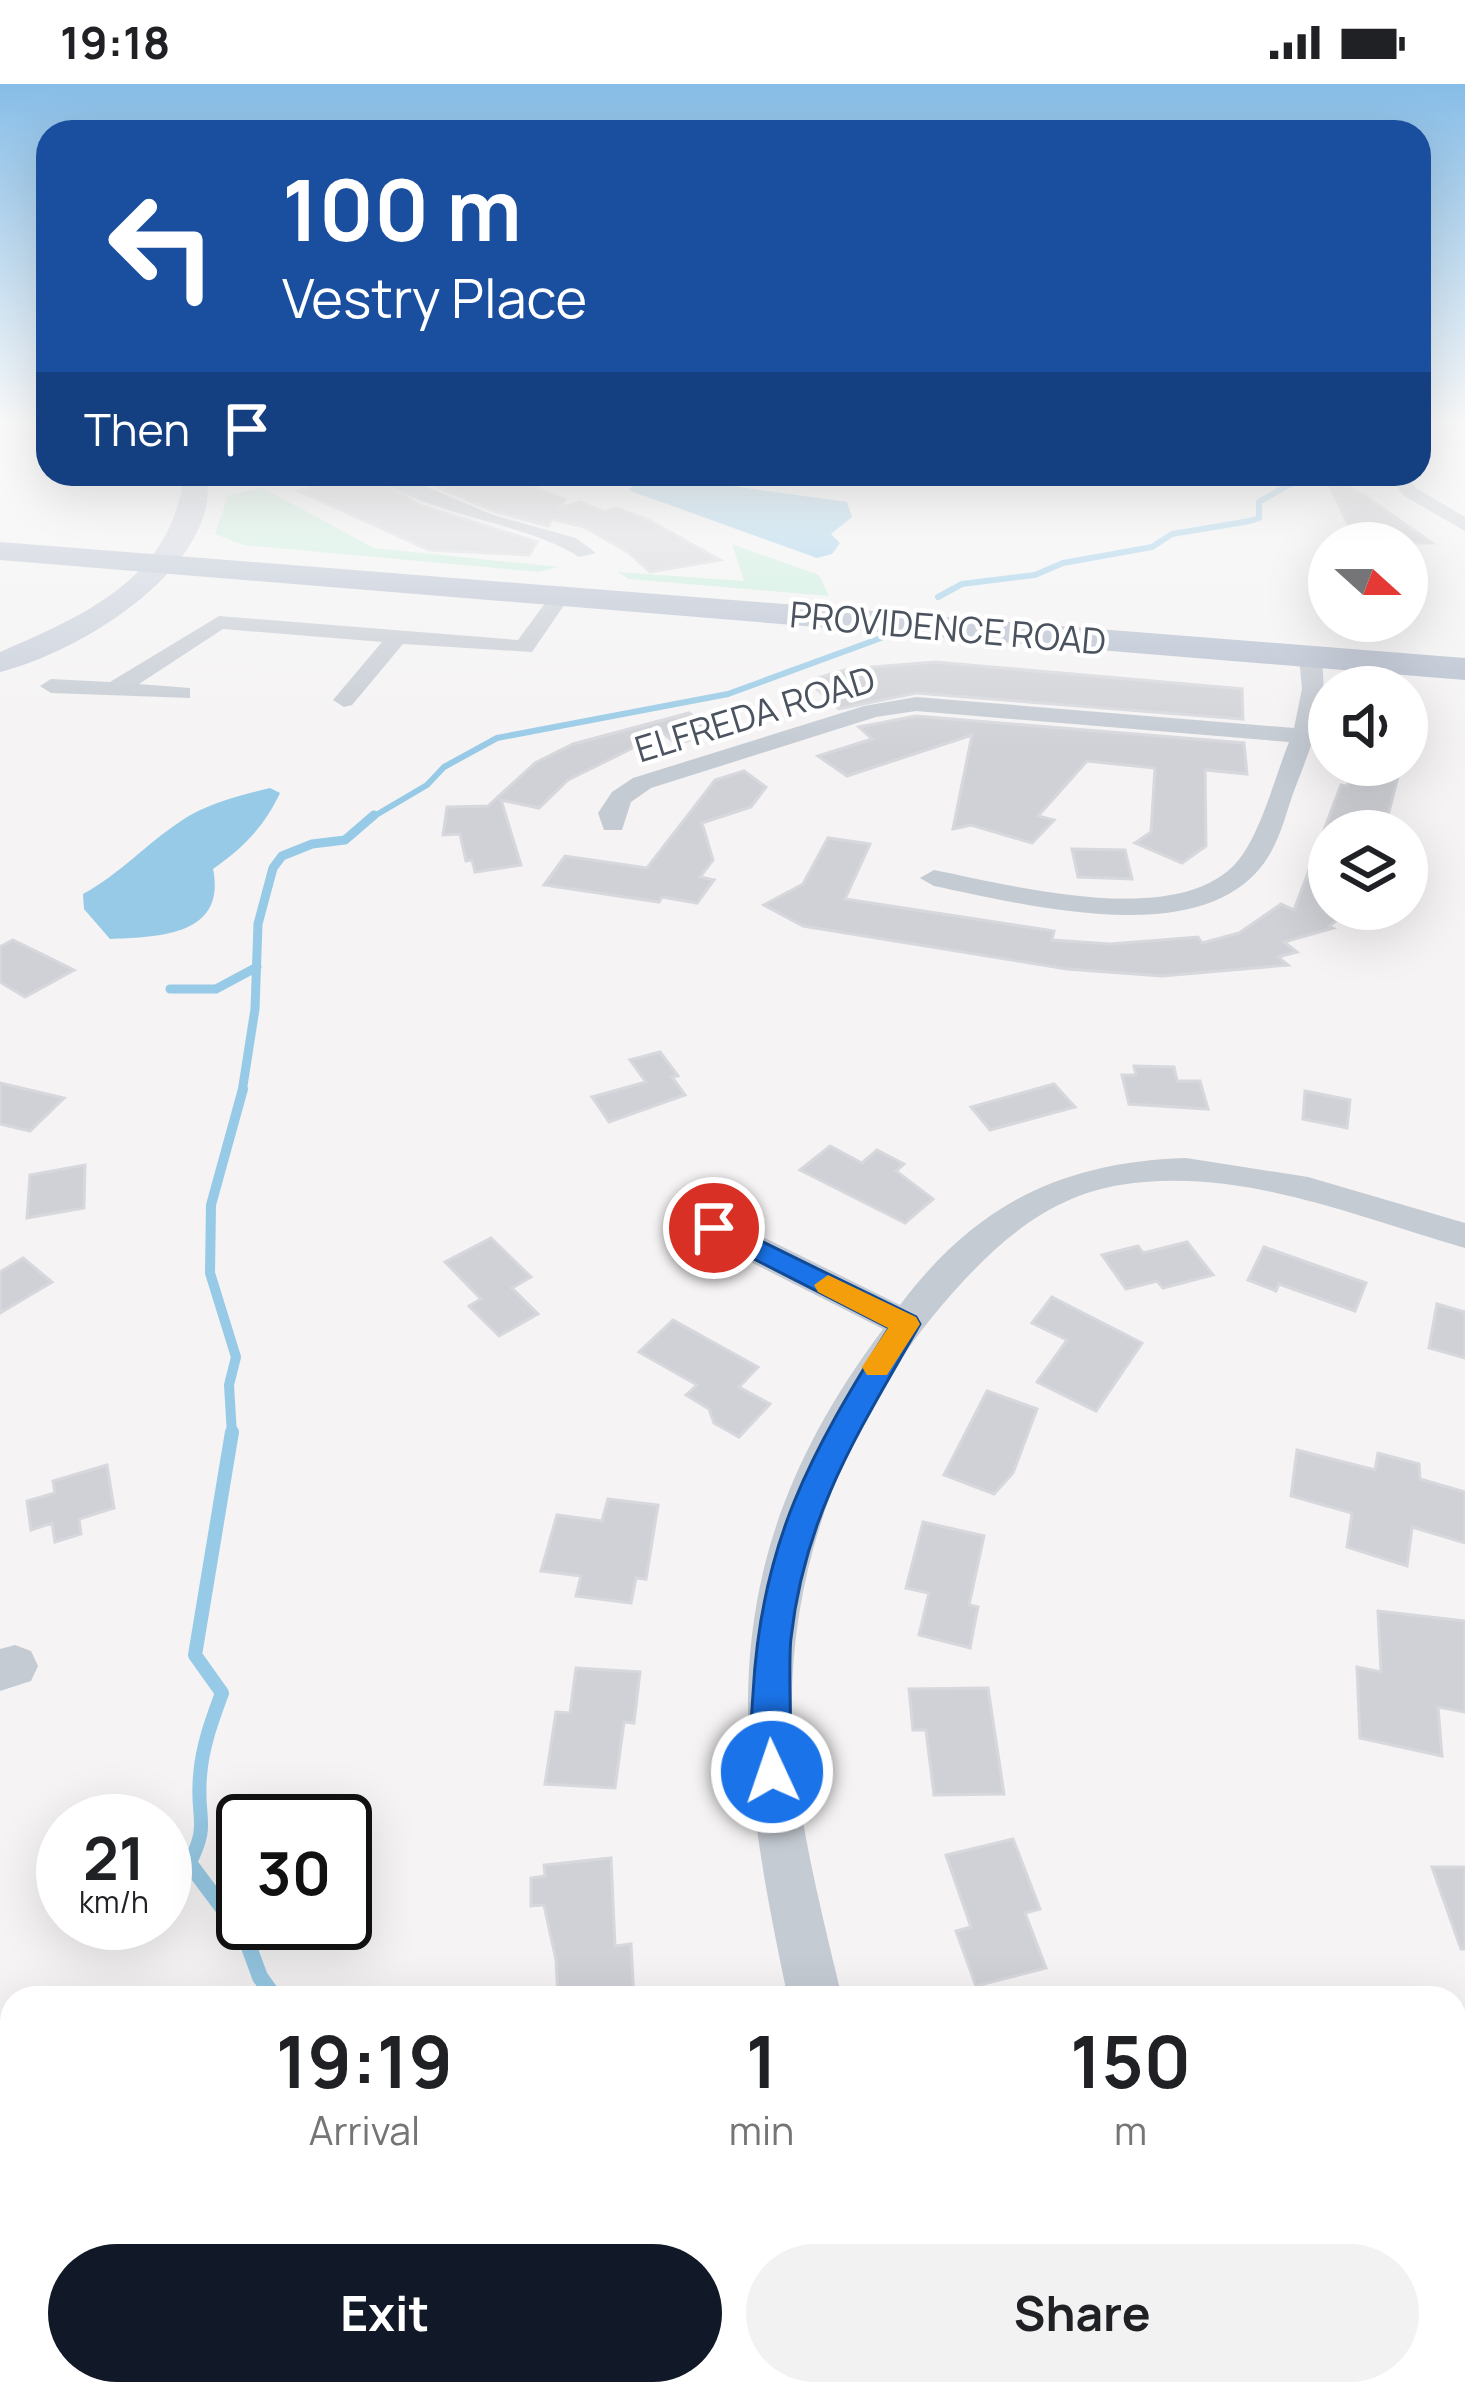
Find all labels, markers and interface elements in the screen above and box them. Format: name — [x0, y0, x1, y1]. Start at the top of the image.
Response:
text: 19:18 — [60, 11, 170, 73]
text: 100 m — [282, 151, 522, 266]
icon: left — [84, 168, 240, 324]
text: Vestry Place — [282, 260, 587, 334]
icon: arrive — [214, 396, 280, 462]
text: Then — [84, 398, 190, 460]
north arrow — [1308, 522, 1428, 642]
map controls — [1308, 522, 1428, 930]
street label: PROVIDENCE ROAD — [788, 589, 1108, 666]
street label: ELFREDA ROAD — [629, 654, 881, 773]
button: sound — [1308, 666, 1428, 786]
button: layers — [1308, 810, 1428, 930]
pin — [663, 1177, 765, 1279]
icon: arrive — [681, 1195, 747, 1261]
position arrow — [709, 1709, 835, 1835]
speed limit sign: 30 — [216, 1794, 372, 1950]
text: 21 — [83, 1816, 145, 1898]
text: km/h — [79, 1881, 149, 1922]
text: 19:19 — [276, 2011, 453, 2110]
text: 1 — [746, 2011, 777, 2110]
text: 150 — [1070, 2011, 1191, 2110]
text: Arrival — [309, 2103, 420, 2157]
text: min — [729, 2103, 794, 2157]
text: m — [1114, 2103, 1147, 2157]
button: Exit — [48, 2244, 722, 2382]
button: Share — [746, 2244, 1419, 2382]

